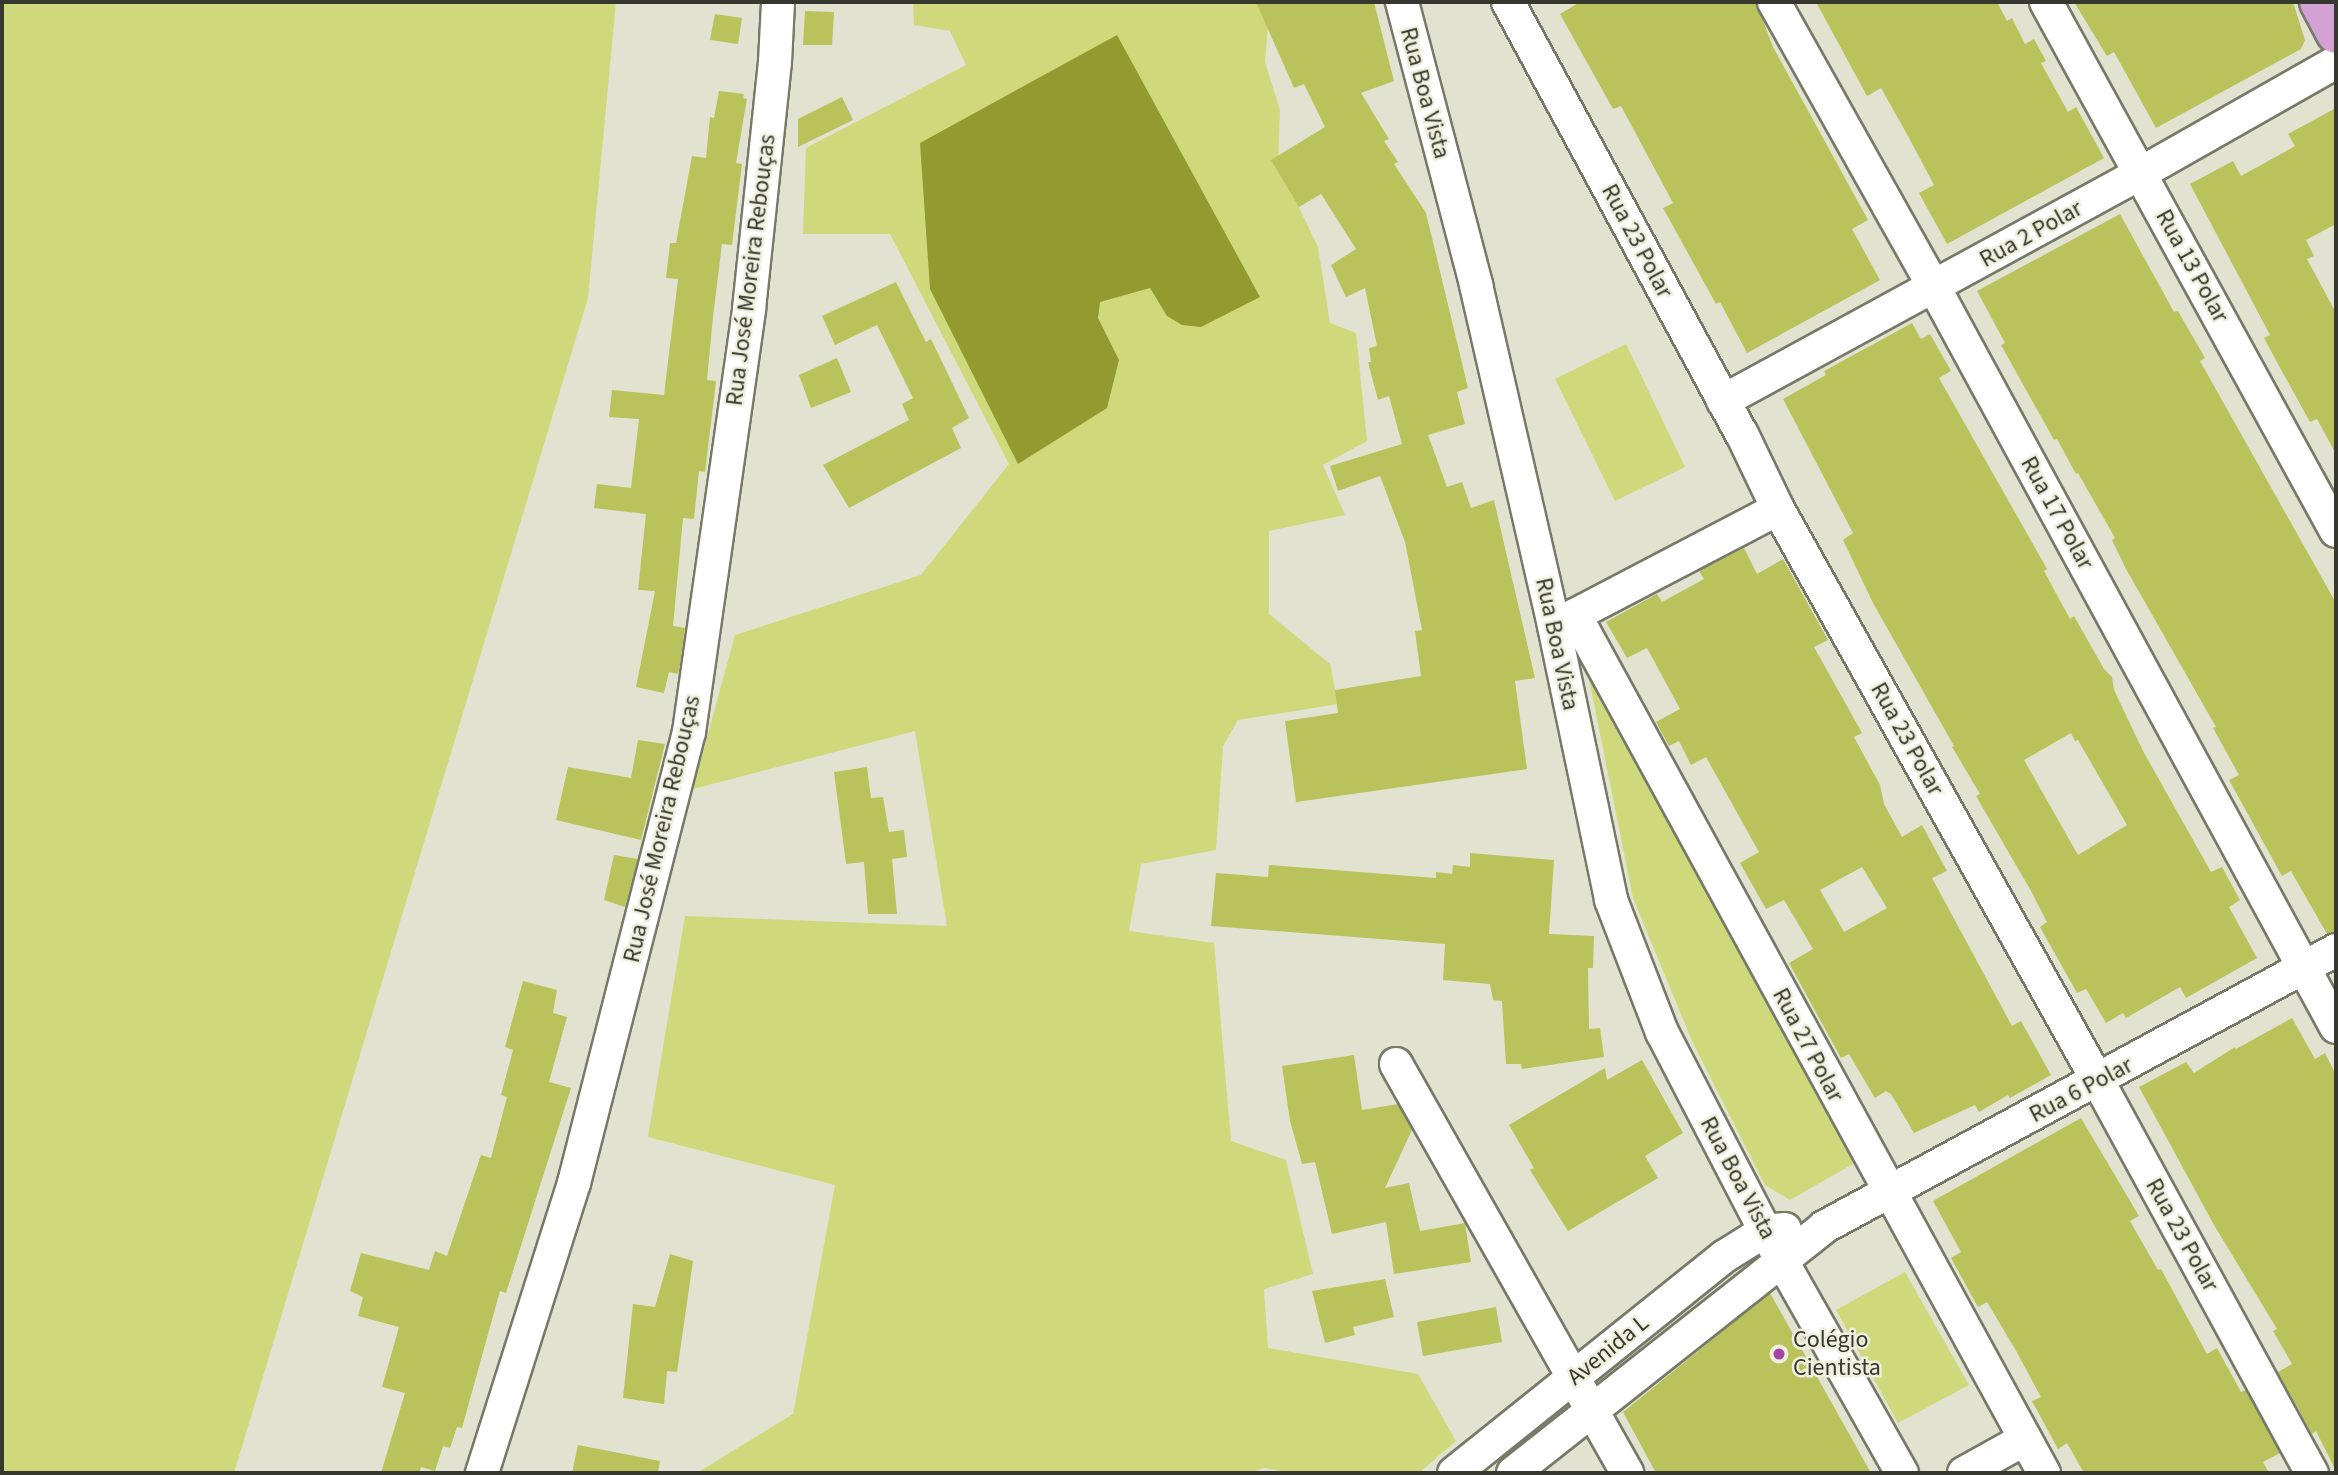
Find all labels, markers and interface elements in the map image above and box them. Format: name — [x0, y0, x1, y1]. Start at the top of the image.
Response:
street label: Rua Boa Vista — [1394, 24, 1456, 162]
street label: Rua José Moreira Rebouças — [720, 133, 782, 407]
street label: Rua 23 Polar — [1595, 179, 1679, 303]
street label: Rua 2 Polar — [1975, 194, 2087, 274]
street label: Rua 13 Polar — [2149, 204, 2235, 328]
street label: Rua 17 Polar — [2014, 451, 2100, 575]
street label: Rua Boa Vista — [1529, 575, 1585, 713]
street label: Rua 23 Polar — [1864, 677, 1950, 801]
street label: Rua José Moreira Rebouças — [617, 693, 707, 965]
street label: Rua 27 Polar — [1766, 983, 1850, 1107]
street label: Rua 6 Polar — [2024, 1051, 2138, 1129]
street label: Rua Boa Vista — [1694, 1112, 1782, 1244]
street label: Rua 23 Polar — [2139, 1173, 2225, 1297]
street label: Avenida L — [1561, 1308, 1655, 1392]
place label: Colégio Cientista — [1793, 1326, 1881, 1382]
marker: Colégio Cientista — [1771, 1346, 1787, 1362]

